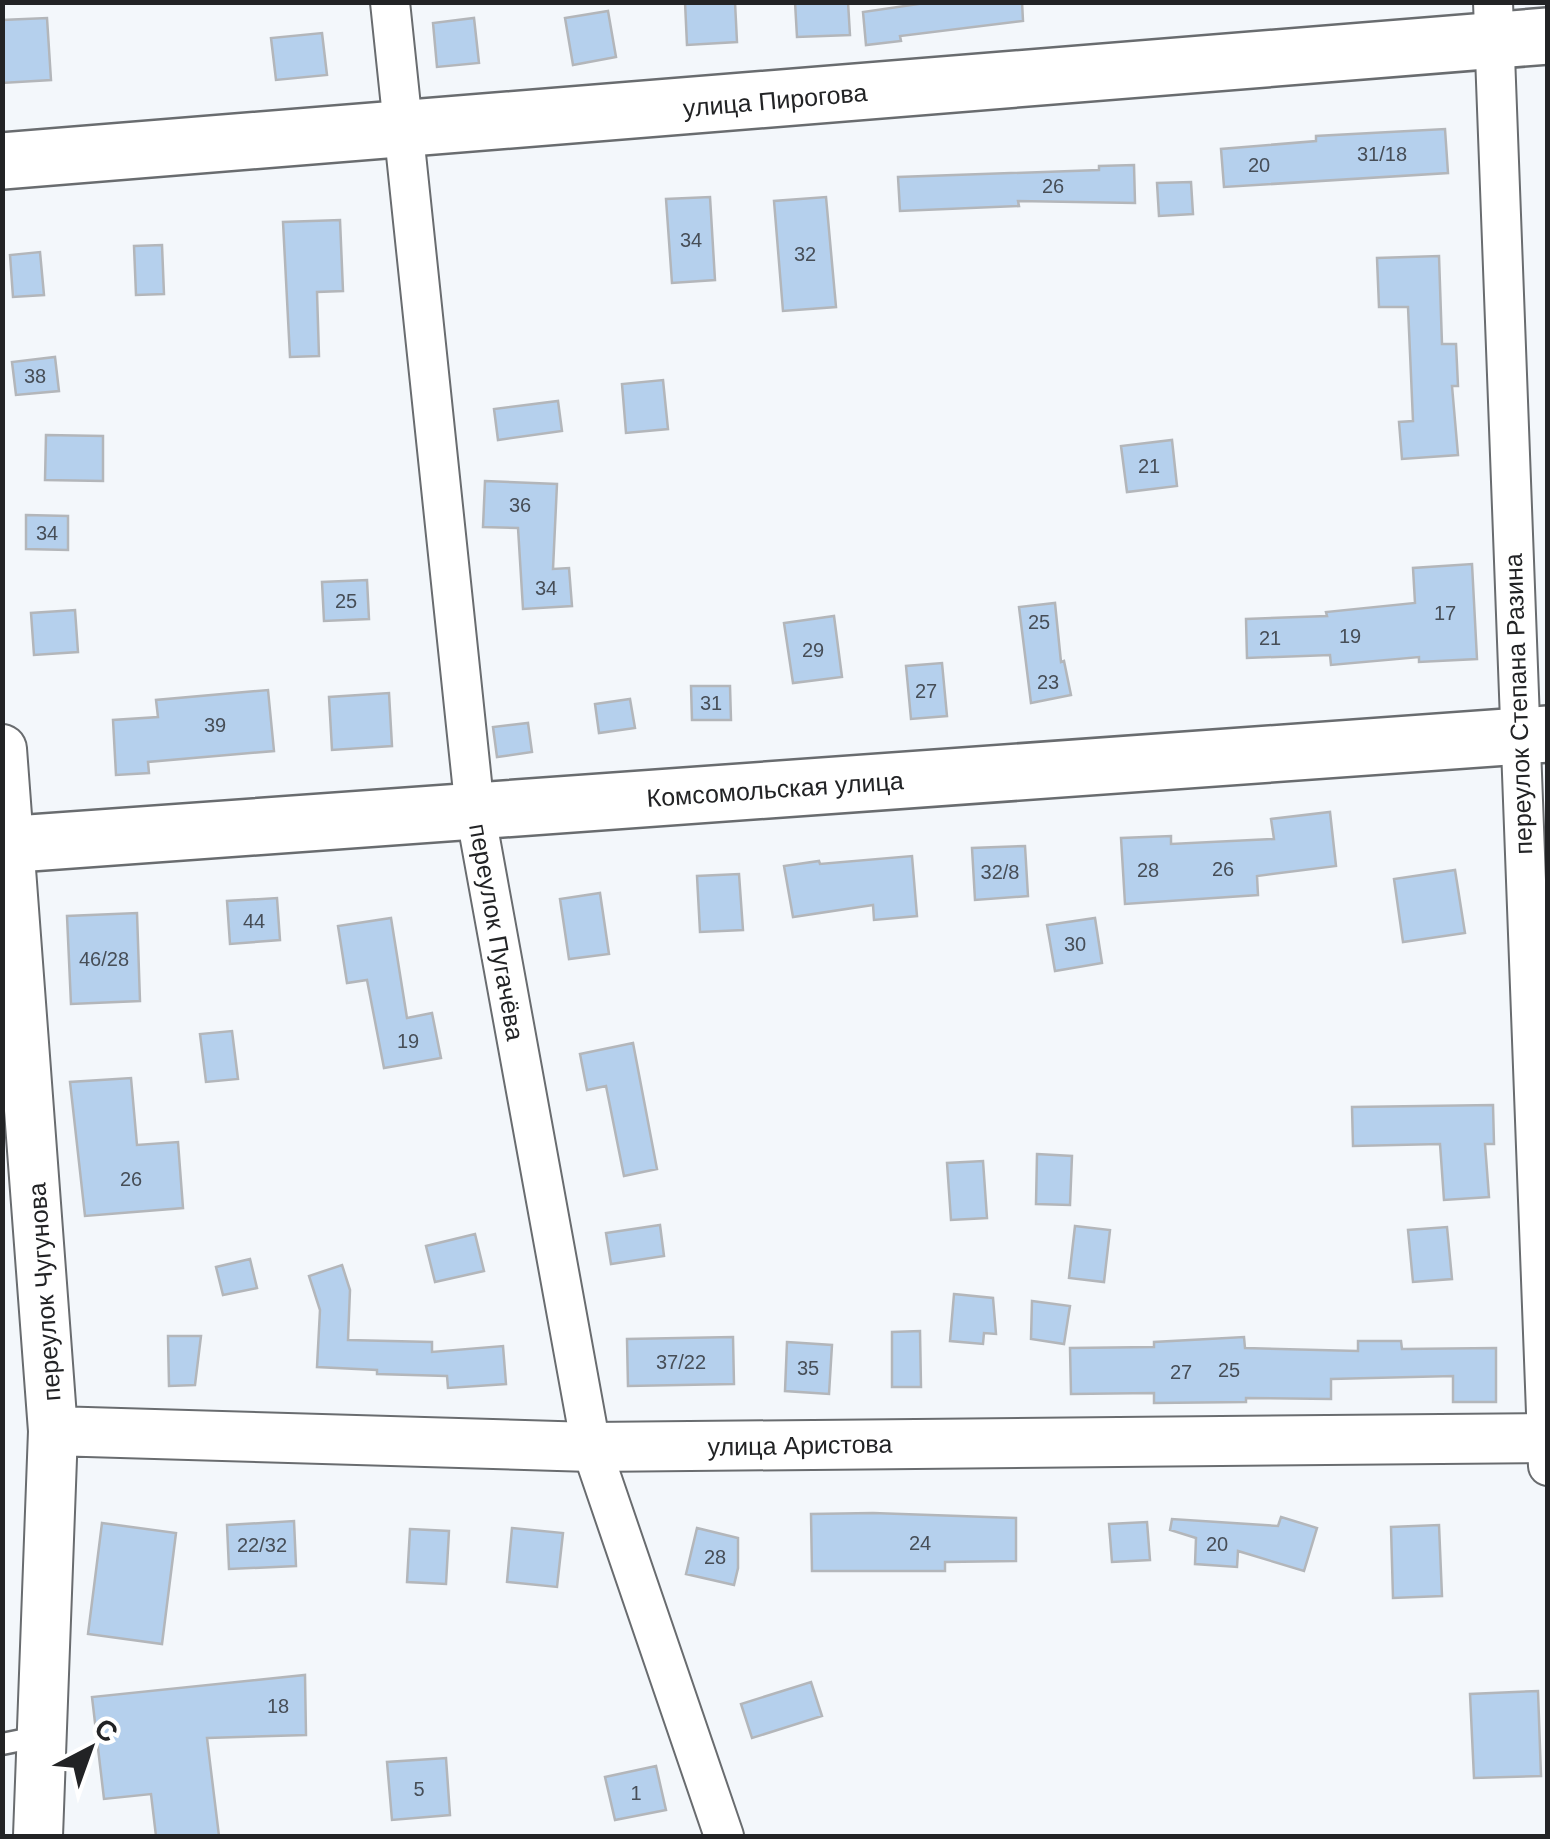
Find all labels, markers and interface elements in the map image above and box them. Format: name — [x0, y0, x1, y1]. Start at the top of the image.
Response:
street label: улица Пирогова — [682, 78, 868, 122]
house number: 31/18 — [1357, 143, 1407, 165]
house number: 20 — [1248, 154, 1270, 176]
house number: 26 — [1042, 175, 1064, 197]
house number: 34 — [680, 229, 702, 251]
house number: 32 — [794, 243, 816, 265]
house number: 38 — [24, 365, 46, 387]
house number: 21 — [1138, 455, 1160, 477]
house number: 36 — [509, 494, 531, 516]
house number: 34 — [36, 522, 58, 544]
street label: переулок Степана Разина — [1499, 553, 1537, 855]
house number: 34 — [535, 577, 557, 599]
house number: 25 — [335, 590, 357, 612]
house number: 17 — [1434, 602, 1456, 624]
house number: 25 — [1028, 611, 1050, 633]
house number: 19 — [1339, 625, 1361, 647]
house number: 21 — [1259, 627, 1281, 649]
house number: 29 — [802, 639, 824, 661]
house number: 23 — [1037, 671, 1059, 693]
house number: 27 — [915, 680, 937, 702]
house number: 31 — [700, 692, 722, 714]
house number: 39 — [204, 714, 226, 736]
street label: Комсомольская улица — [646, 766, 905, 812]
street label: переулок Пугачёва — [464, 821, 530, 1043]
house number: 26 — [1212, 858, 1234, 880]
house number: 28 — [1137, 859, 1159, 881]
house number: 32/8 — [981, 861, 1019, 883]
house number: 44 — [243, 910, 265, 932]
house number: 30 — [1064, 933, 1086, 955]
house number: 46/28 — [79, 948, 129, 970]
house number: 19 — [397, 1030, 419, 1052]
house number: 26 — [120, 1168, 142, 1190]
street label: переулок Чугунова — [22, 1182, 66, 1402]
house number: 37/22 — [656, 1351, 706, 1373]
house number: 35 — [797, 1357, 819, 1379]
house number: 25 — [1218, 1359, 1240, 1381]
house number: 27 — [1170, 1361, 1192, 1383]
street label: улица Аристова — [707, 1429, 893, 1461]
house number: 24 — [909, 1532, 931, 1554]
house number: 20 — [1206, 1533, 1228, 1555]
house number: 22/32 — [237, 1534, 287, 1556]
house number: 28 — [704, 1546, 726, 1568]
house number: 18 — [267, 1695, 289, 1717]
north arrow — [40, 1699, 140, 1799]
text: С — [88, 1712, 124, 1749]
house number: 5 — [413, 1778, 425, 1800]
house number: 1 — [630, 1782, 642, 1804]

